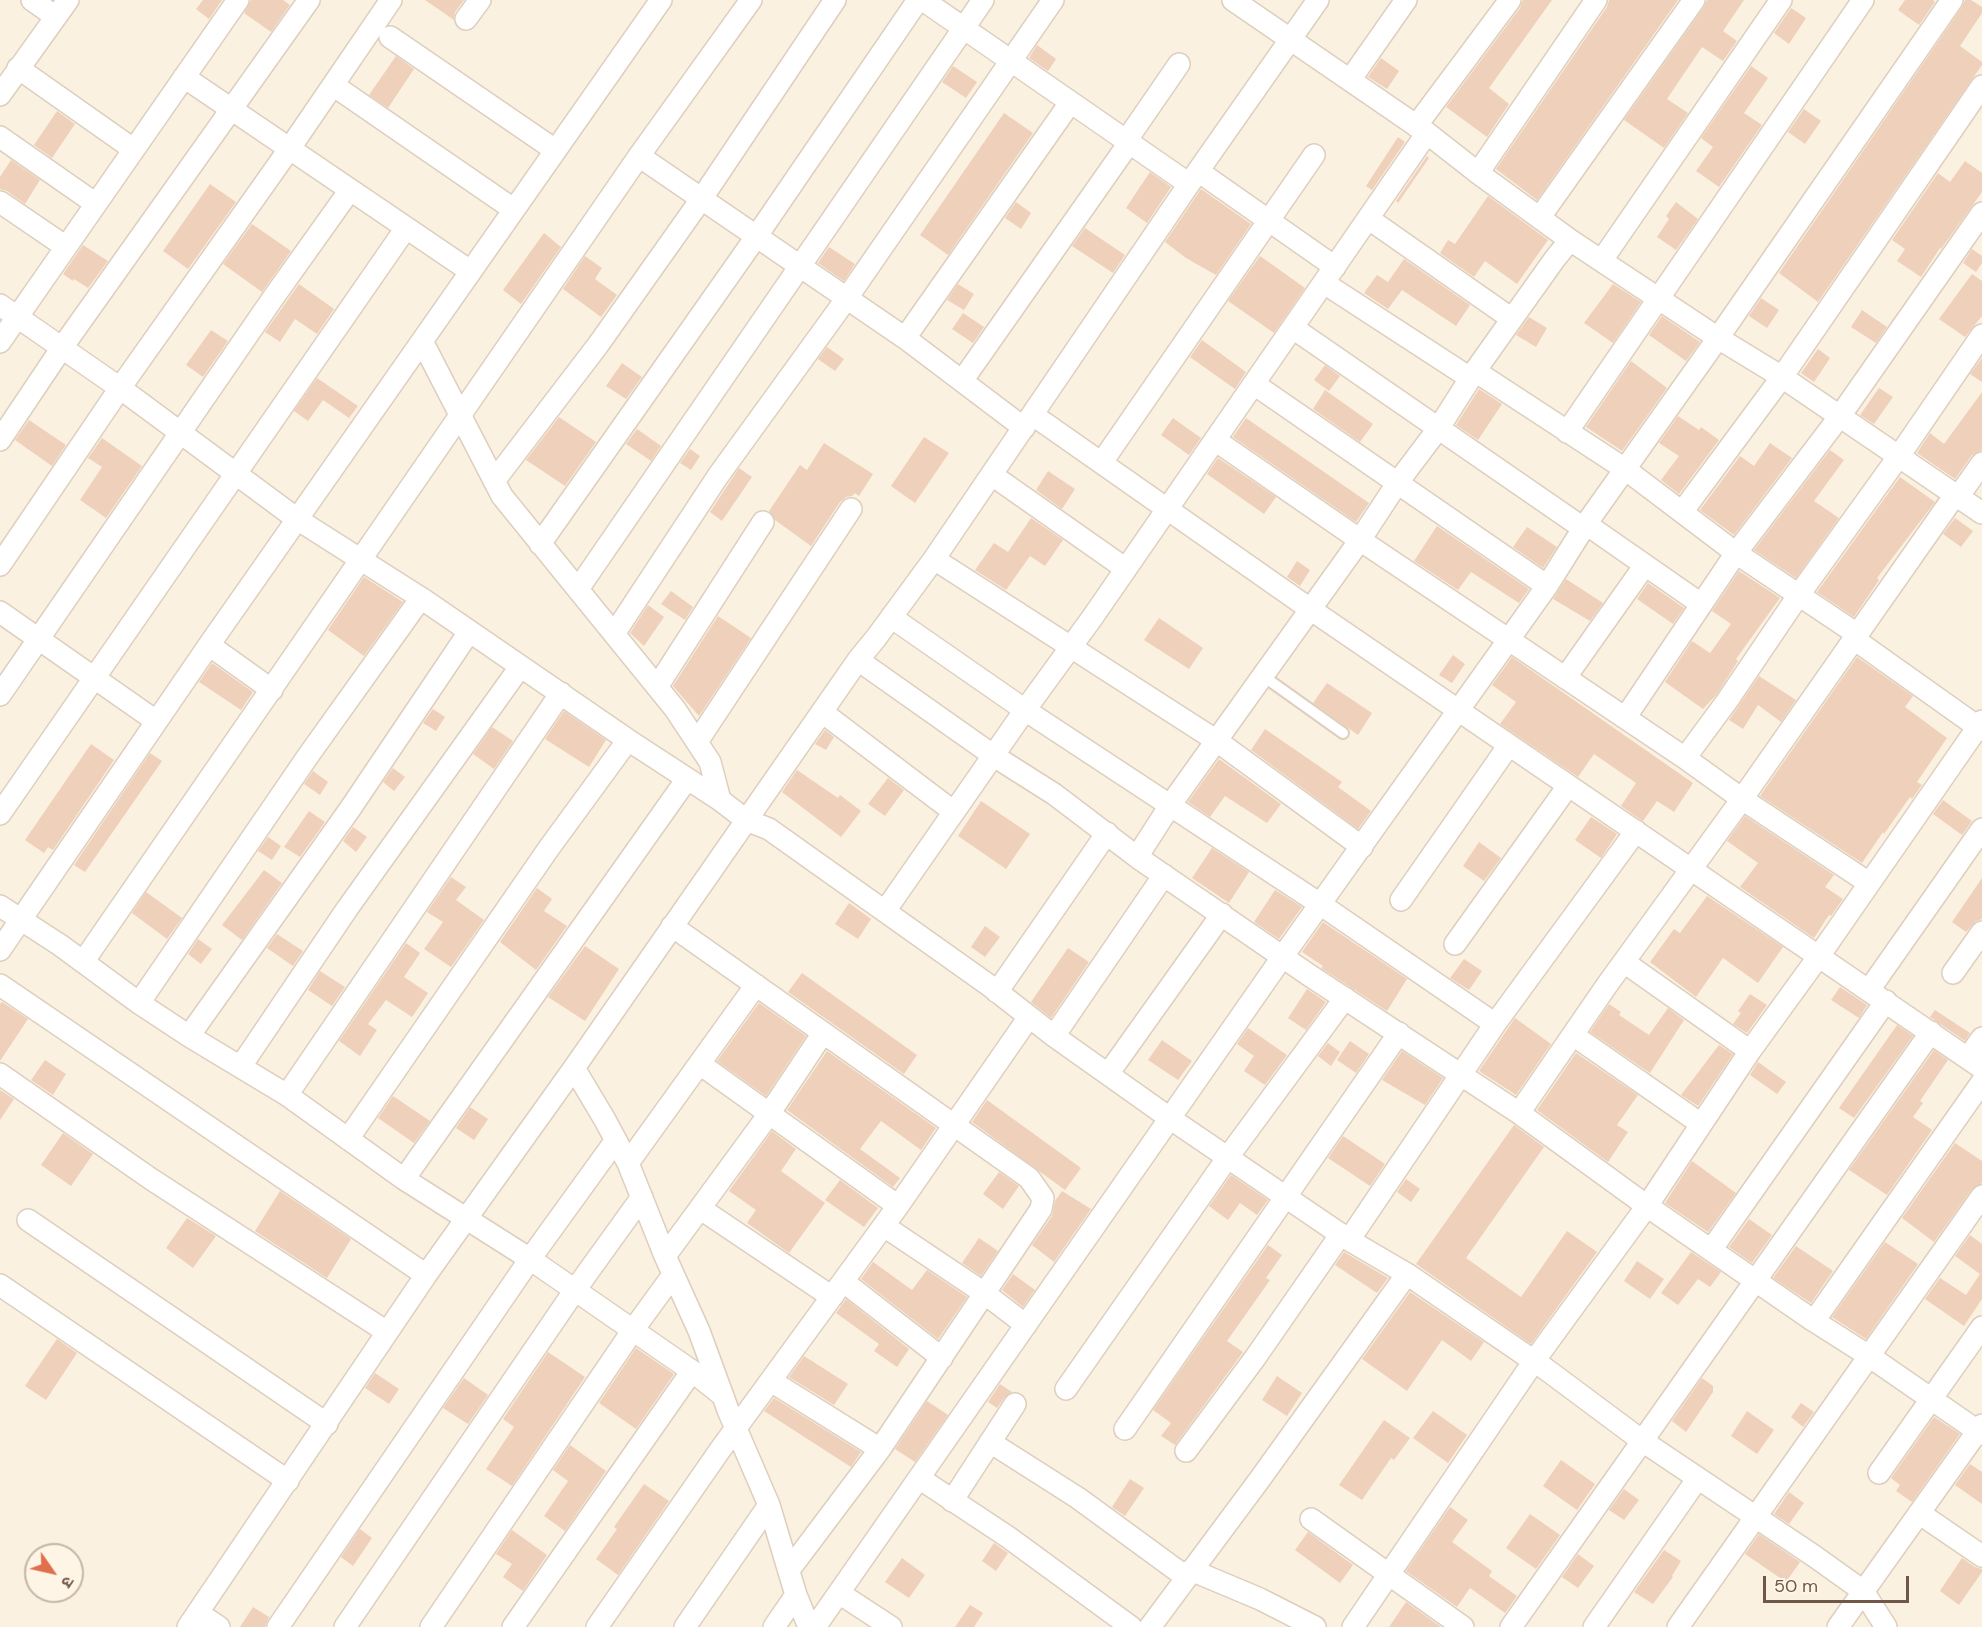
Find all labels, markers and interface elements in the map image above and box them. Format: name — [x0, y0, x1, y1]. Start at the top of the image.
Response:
north arrow — [24, 1543, 84, 1603]
scale bar — [1766, 1564, 1912, 1602]
text: उ — [56, 1572, 79, 1592]
text: 50 m — [1774, 1574, 1818, 1598]

